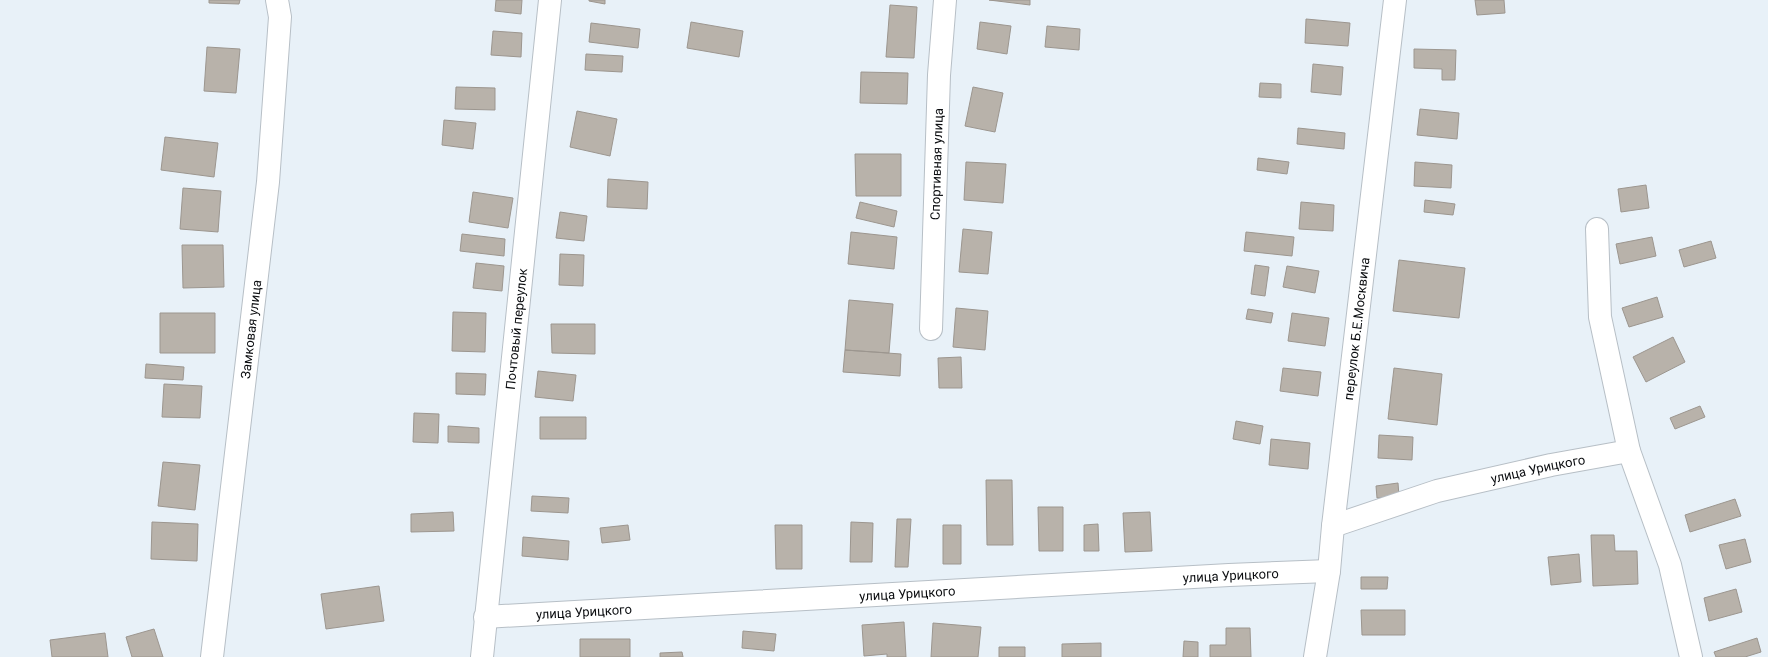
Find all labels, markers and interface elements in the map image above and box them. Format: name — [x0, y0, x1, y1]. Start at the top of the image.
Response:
street label: Спортивная улица — [927, 108, 946, 220]
street label: переулок Б.Е.Москвича — [1341, 256, 1373, 401]
street label: Почтовый переулок — [503, 267, 530, 390]
street label: Замковая улица — [238, 279, 264, 380]
street label: улица Урицкого — [1489, 452, 1586, 487]
street label: улица Урицкого — [1182, 566, 1279, 586]
street label: улица Урицкого — [859, 583, 956, 604]
street label: улица Урицкого — [535, 602, 632, 622]

